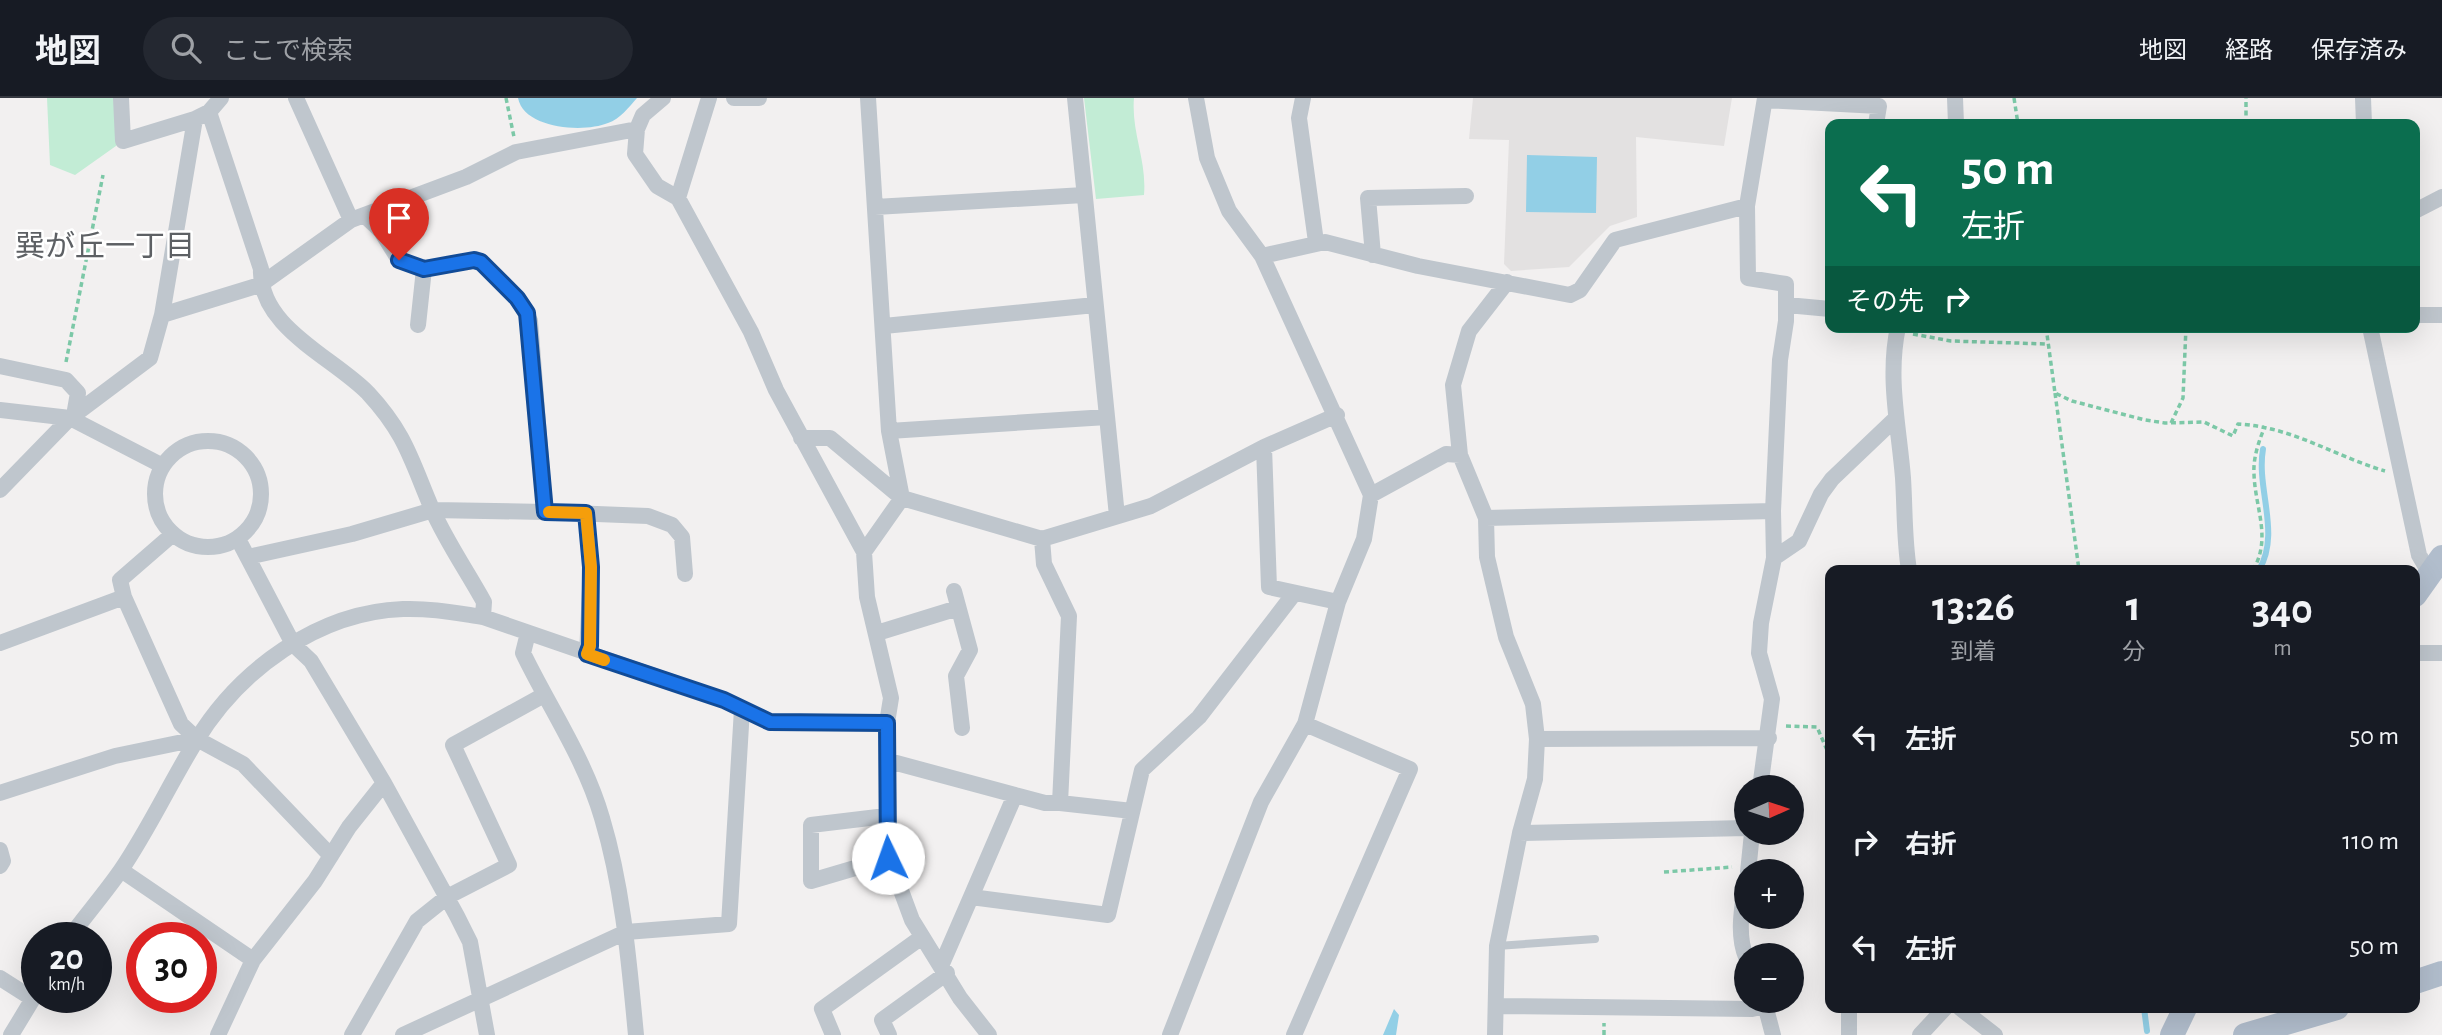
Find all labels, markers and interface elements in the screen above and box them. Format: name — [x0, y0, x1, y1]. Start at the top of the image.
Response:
search box — [143, 17, 633, 80]
icon: search — [167, 29, 205, 67]
text: 地図 — [35, 36, 101, 69]
text: ここで検索 — [223, 38, 353, 64]
text: 地図 — [2139, 39, 2187, 63]
text: 経路 — [2225, 39, 2273, 63]
text: 保存済み — [2311, 39, 2407, 63]
text: 50 m — [1961, 145, 2055, 194]
icon: left — [1846, 147, 1937, 238]
pin — [369, 188, 429, 260]
icon: arrive — [380, 199, 418, 237]
text: 左折 — [1961, 211, 2025, 243]
district label: 巽が丘一丁目 — [15, 230, 195, 262]
icon: right — [1938, 280, 1976, 318]
text: その先 — [1846, 289, 1924, 315]
text: 13:26 — [1932, 586, 2015, 628]
text: 1 — [2126, 586, 2141, 628]
text: 340 — [2252, 589, 2313, 631]
text: m — [2273, 637, 2292, 660]
text: 到着 — [1950, 641, 1996, 664]
text: 分 — [2122, 641, 2145, 664]
icon: left — [1846, 718, 1884, 756]
text: 50 m — [2349, 723, 2399, 749]
text: 左折 — [1905, 727, 1957, 753]
north arrow — [1734, 775, 1804, 845]
map controls — [1734, 775, 1804, 1013]
position arrow — [851, 821, 925, 895]
icon: right — [1846, 823, 1884, 861]
text: 110 m — [2342, 828, 2399, 854]
text: 右折 — [1905, 832, 1957, 858]
button: + — [1734, 859, 1804, 929]
speed limit sign: 30 — [126, 922, 217, 1013]
icon: left — [1846, 928, 1884, 966]
text: 50 m — [2349, 933, 2399, 959]
text: 左折 — [1905, 937, 1957, 963]
text: 20 — [49, 941, 84, 976]
button: − — [1734, 943, 1804, 1013]
text: km/h — [48, 976, 85, 994]

